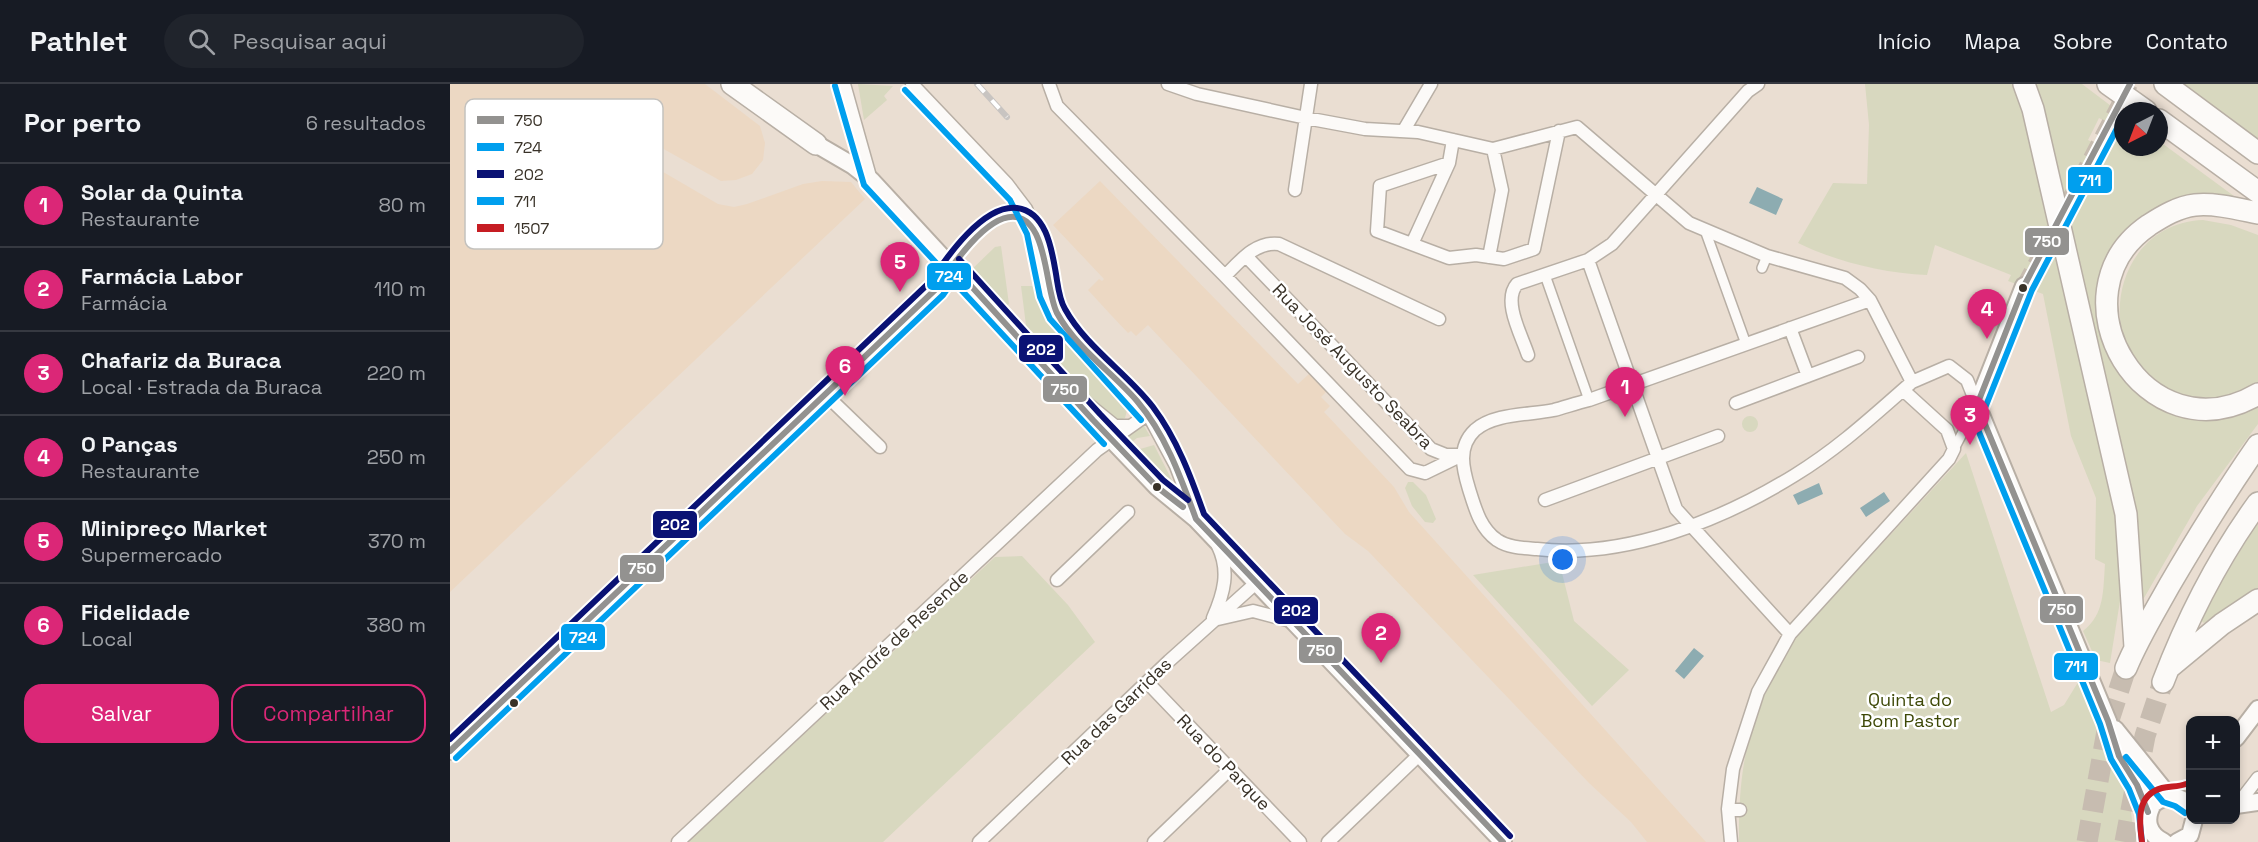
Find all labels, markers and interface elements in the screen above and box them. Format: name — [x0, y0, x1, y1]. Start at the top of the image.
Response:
search box — [164, 14, 584, 68]
text: Pathlet — [30, 23, 128, 59]
icon: search — [185, 25, 218, 58]
text: Pesquisar aqui — [233, 27, 387, 55]
text: Início — [1878, 28, 1931, 55]
text: Mapa — [1964, 28, 2020, 55]
text: Sobre — [2053, 28, 2113, 55]
text: Contato — [2146, 28, 2228, 55]
legend — [465, 99, 663, 249]
north arrow — [2114, 102, 2168, 156]
text: Por perto — [24, 106, 141, 140]
text: 6 resultados — [306, 110, 426, 136]
text: 750 — [514, 110, 543, 131]
text: 724 — [514, 137, 542, 158]
text: 202 — [514, 164, 544, 185]
line badge: 711 — [2067, 166, 2113, 194]
text: 711 — [2078, 170, 2102, 191]
text: Solar da Quinta — [81, 178, 243, 206]
text: 711 — [514, 191, 536, 212]
text: 1 — [39, 192, 48, 218]
text: 80 m — [378, 192, 426, 218]
text: Restaurante — [81, 206, 200, 232]
text: 1507 — [514, 218, 549, 239]
line badge: 750 — [2024, 227, 2070, 256]
text: 750 — [2033, 231, 2061, 252]
pin: 5 — [880, 242, 920, 292]
text: Farmácia Labor — [81, 262, 243, 290]
line badge: 724 — [926, 262, 972, 291]
text: 724 — [935, 266, 963, 287]
text: 2 — [38, 276, 49, 302]
text: 110 m — [374, 276, 426, 302]
street label: Rua José Augusto Seabra — [1268, 278, 1438, 454]
unlabelled marker — [2017, 282, 2029, 294]
text: Farmácia — [81, 290, 167, 316]
pin: 4 — [1968, 290, 2006, 339]
line badge: 202 — [1018, 334, 1064, 363]
text: 202 — [1026, 339, 1056, 360]
text: Chafariz da Buraca — [81, 346, 281, 374]
pin: 6 — [826, 346, 864, 396]
text: 3 — [37, 360, 50, 386]
text: 220 m — [367, 360, 426, 386]
pin: 1 — [1606, 368, 1644, 417]
text: Local · Estrada da Buraca — [81, 374, 322, 400]
line badge: 750 — [1042, 375, 1088, 403]
text: 750 — [1051, 379, 1079, 400]
pin: 3 — [1950, 396, 1990, 445]
text: O Panças — [81, 430, 178, 458]
text: 4 — [37, 444, 50, 470]
text: 250 m — [367, 444, 426, 470]
text: Restaurante — [81, 458, 200, 484]
unlabelled marker — [1151, 481, 1163, 493]
line badge: 202 — [652, 510, 698, 539]
text: Minipreço Market — [81, 514, 268, 542]
text: 202 — [660, 514, 690, 535]
text: 5 — [38, 528, 50, 554]
text: 370 m — [368, 528, 426, 554]
text: Supermercado — [81, 542, 222, 568]
your location — [1548, 545, 1577, 574]
line badge: 750 — [619, 554, 665, 583]
text: 750 — [628, 558, 656, 579]
street label: Rua André de Resende — [815, 565, 973, 715]
line badge: 750 — [2039, 595, 2084, 624]
line badge: 202 — [1273, 596, 1319, 625]
text: Fidelidade — [81, 598, 190, 626]
text: 750 — [2048, 599, 2076, 620]
text: 202 — [1281, 600, 1311, 621]
text: 6 — [37, 612, 50, 638]
text: 380 m — [366, 612, 426, 638]
pin: 2 — [1362, 614, 1400, 663]
line badge: 724 — [560, 623, 606, 651]
text: Local — [81, 626, 133, 652]
text: 724 — [569, 627, 597, 648]
line badge: 750 — [1298, 636, 1343, 664]
text: 750 — [1307, 640, 1335, 661]
street label: Rua das Garridas — [1056, 652, 1176, 770]
line badge: 711 — [2053, 652, 2099, 681]
text: 711 — [2064, 656, 2088, 677]
button: Salvar — [24, 684, 219, 743]
button: Compartilhar — [231, 684, 426, 743]
park label: Quinta do Bom Pastor — [1860, 688, 1960, 732]
unlabelled marker — [508, 697, 520, 709]
street label: Rua do Parque — [1172, 709, 1276, 815]
map controls — [2186, 716, 2240, 824]
button: + — [2186, 716, 2240, 770]
button: − — [2186, 770, 2240, 824]

